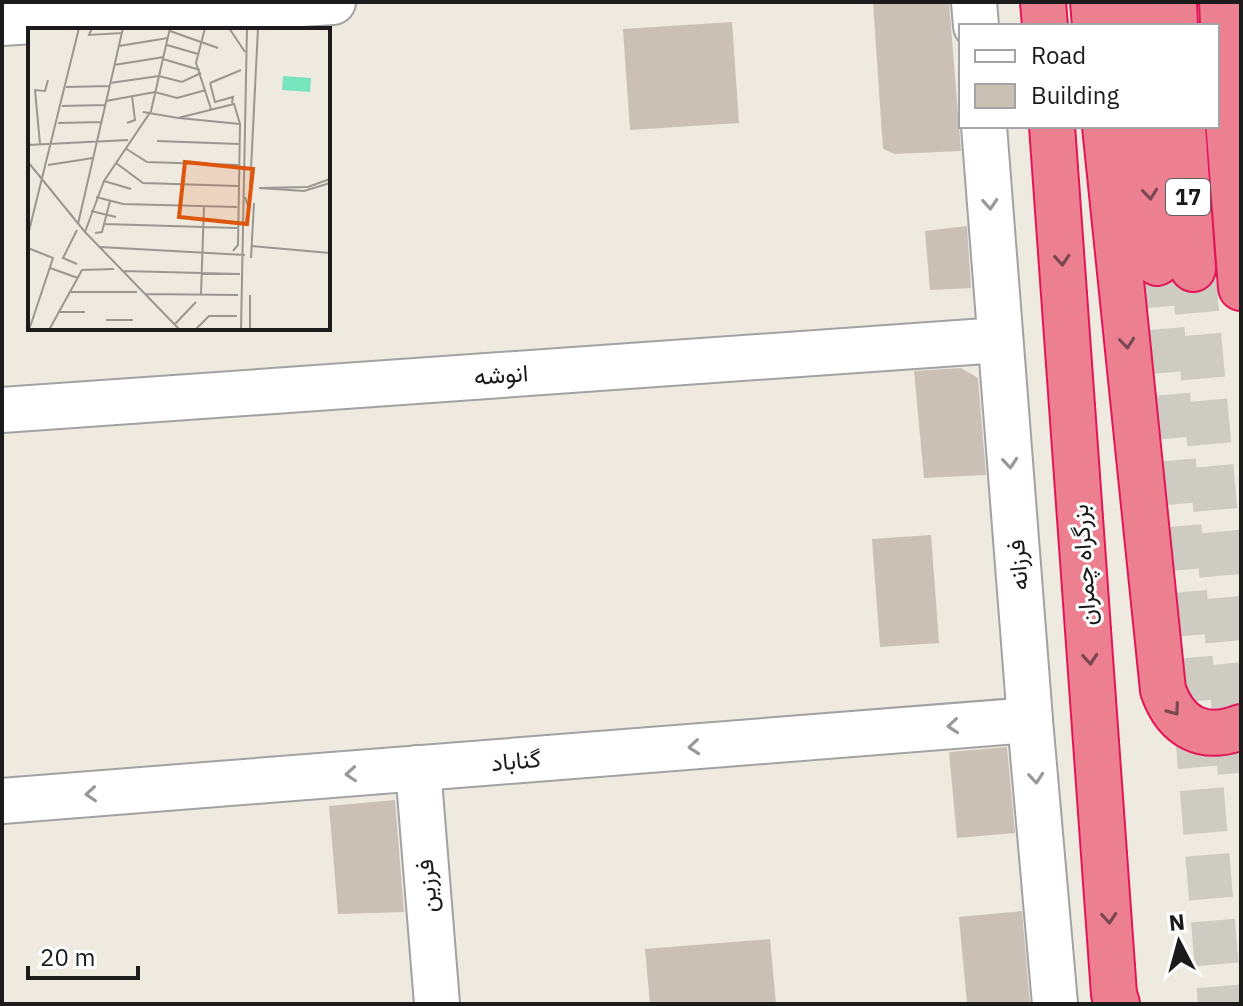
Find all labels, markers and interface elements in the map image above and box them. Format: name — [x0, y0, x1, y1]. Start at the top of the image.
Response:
legend — [959, 24, 1219, 128]
inset map — [28, 28, 330, 330]
text: Road — [1031, 39, 1086, 71]
text: Building — [1031, 79, 1119, 111]
road number: 17 — [1166, 179, 1210, 215]
one-way arrow — [1141, 188, 1158, 201]
one-way arrow — [981, 198, 998, 211]
one-way arrow — [1053, 254, 1070, 267]
one-way arrow — [1119, 337, 1136, 350]
street label: انوشه — [473, 356, 529, 392]
one-way arrow — [1001, 457, 1018, 470]
street label: بزرگراه چمران — [1063, 503, 1104, 627]
street label: فرزانه — [999, 538, 1035, 592]
one-way arrow — [1081, 653, 1098, 666]
one-way arrow — [1164, 701, 1179, 716]
one-way arrow — [946, 717, 959, 734]
one-way arrow — [687, 738, 700, 755]
street label: گناباد — [490, 742, 542, 778]
one-way arrow — [344, 765, 357, 782]
one-way arrow — [1027, 772, 1044, 785]
one-way arrow — [84, 785, 97, 802]
street label: فرزین — [408, 858, 444, 914]
north arrow — [1139, 902, 1219, 982]
text: N — [1167, 906, 1186, 937]
one-way arrow — [1100, 912, 1117, 925]
scale bar — [28, 930, 138, 980]
text: 20 m — [40, 941, 95, 973]

